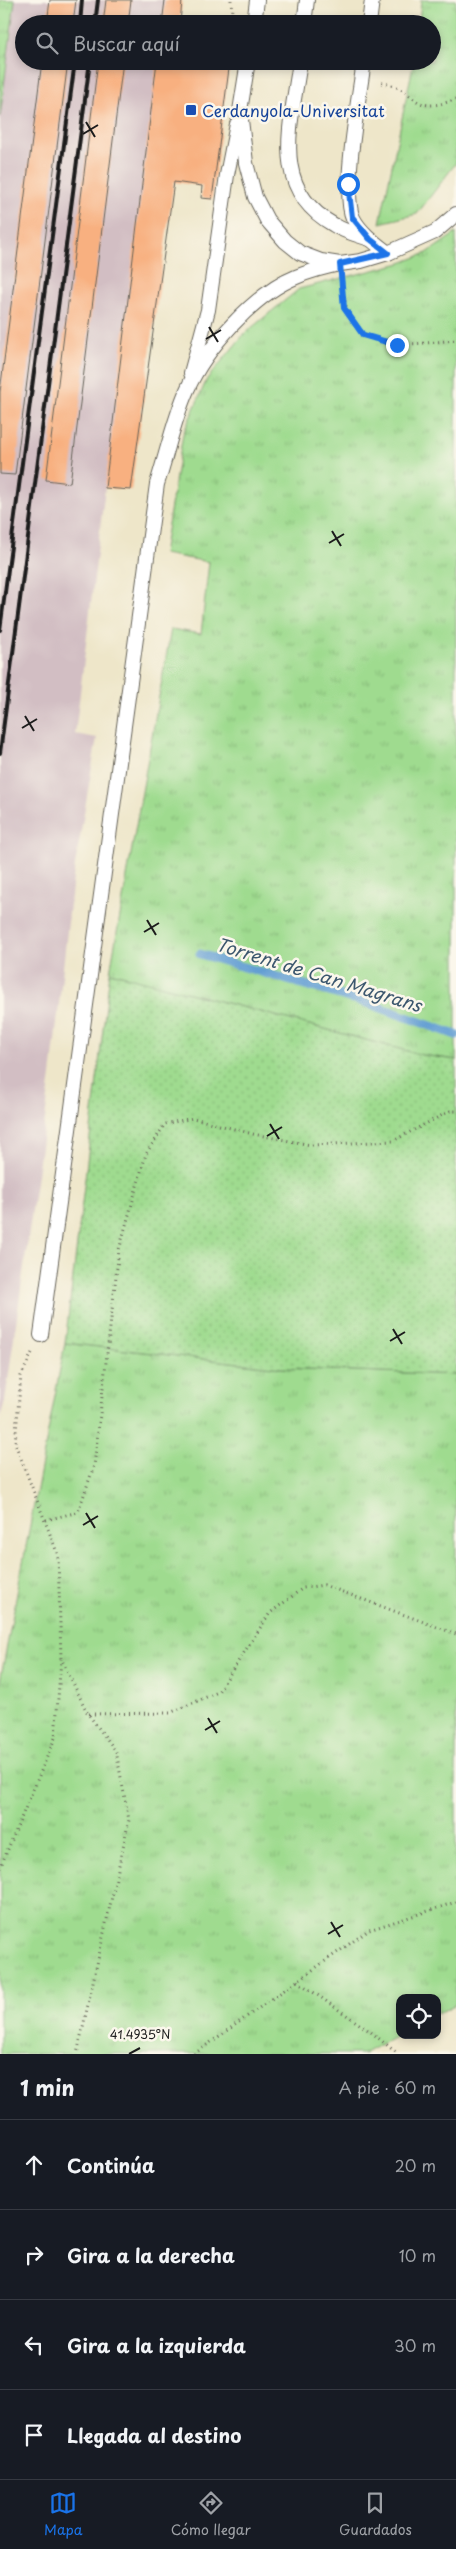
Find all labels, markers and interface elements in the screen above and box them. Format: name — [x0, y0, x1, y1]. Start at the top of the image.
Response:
search box — [15, 15, 441, 70]
icon: search — [33, 29, 61, 57]
text: Buscar aquí — [73, 29, 180, 57]
place label: Cerdanyola-Universitat — [202, 98, 385, 122]
marker: Cerdanyola-Universitat — [184, 103, 198, 117]
route start — [337, 173, 360, 196]
route end — [386, 334, 409, 357]
water label: Torrent de Can Magrans — [213, 930, 427, 1019]
map controls — [396, 1994, 441, 2039]
button: locate — [396, 1994, 441, 2039]
text: 41.4935°N — [110, 2025, 170, 2043]
text: 1 min — [20, 2071, 74, 2103]
text: A pie · 60 m — [339, 2075, 436, 2099]
icon: ahead — [20, 2151, 48, 2179]
text: Continúa — [67, 2151, 155, 2179]
text: 20 m — [395, 2153, 436, 2177]
icon: right — [20, 2241, 48, 2269]
text: Gira a la derecha — [67, 2241, 235, 2269]
text: 10 m — [399, 2243, 436, 2267]
icon: left — [20, 2331, 48, 2359]
text: Gira a la izquierda — [67, 2331, 246, 2359]
text: 30 m — [394, 2333, 436, 2357]
icon: arrive — [20, 2421, 48, 2449]
text: Llegada al destino — [67, 2421, 241, 2449]
tab: Mapa — [44, 2489, 83, 2540]
tab: Cómo llegar — [171, 2489, 251, 2540]
tab: Guardados — [339, 2489, 412, 2540]

